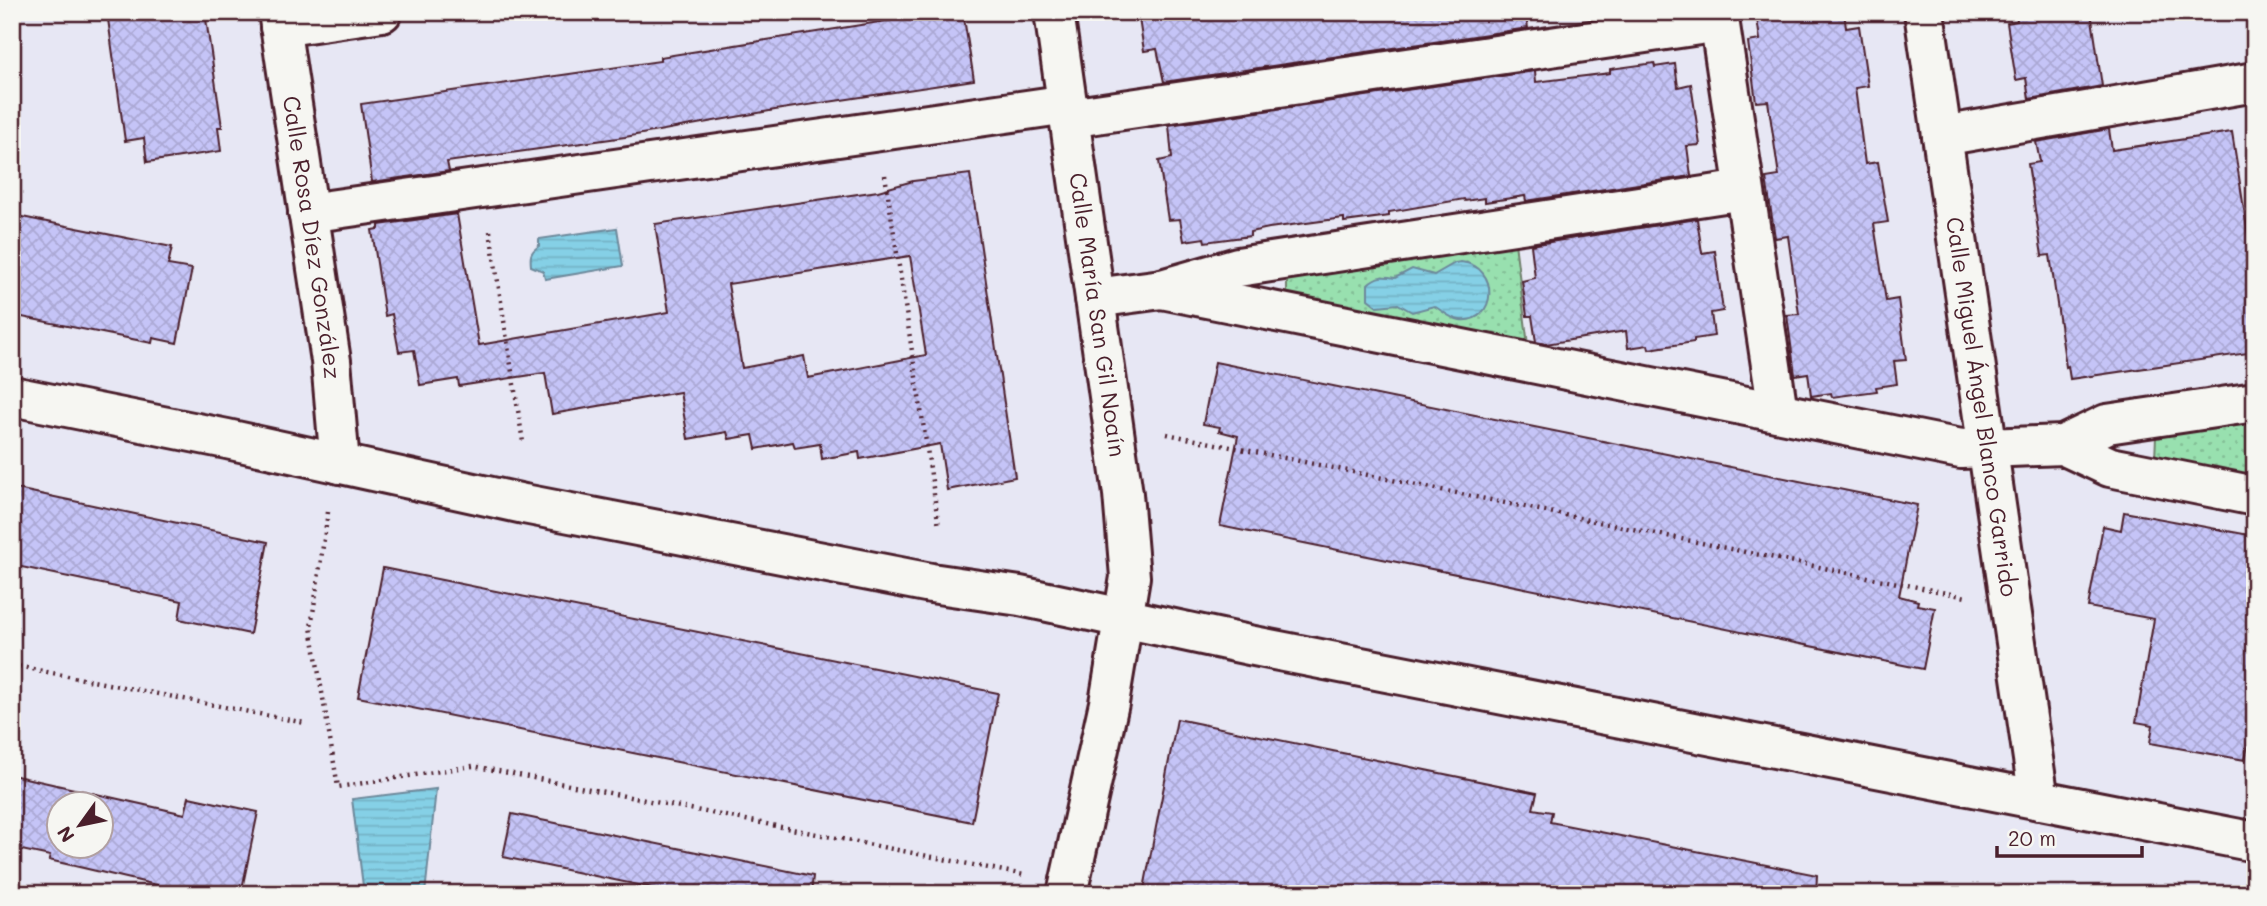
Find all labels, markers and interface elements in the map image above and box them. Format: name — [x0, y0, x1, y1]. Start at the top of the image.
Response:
street label: Calle Rosa Díez González — [277, 94, 349, 380]
street label: Calle María San Gil Noaín — [1063, 171, 1134, 459]
street label: Calle Miguel Ángel Blanco Garrido — [1940, 215, 2025, 599]
north arrow — [46, 790, 116, 860]
scale bar — [1997, 815, 2143, 859]
text: N — [51, 822, 80, 847]
text: 20 m — [2008, 824, 2056, 851]

